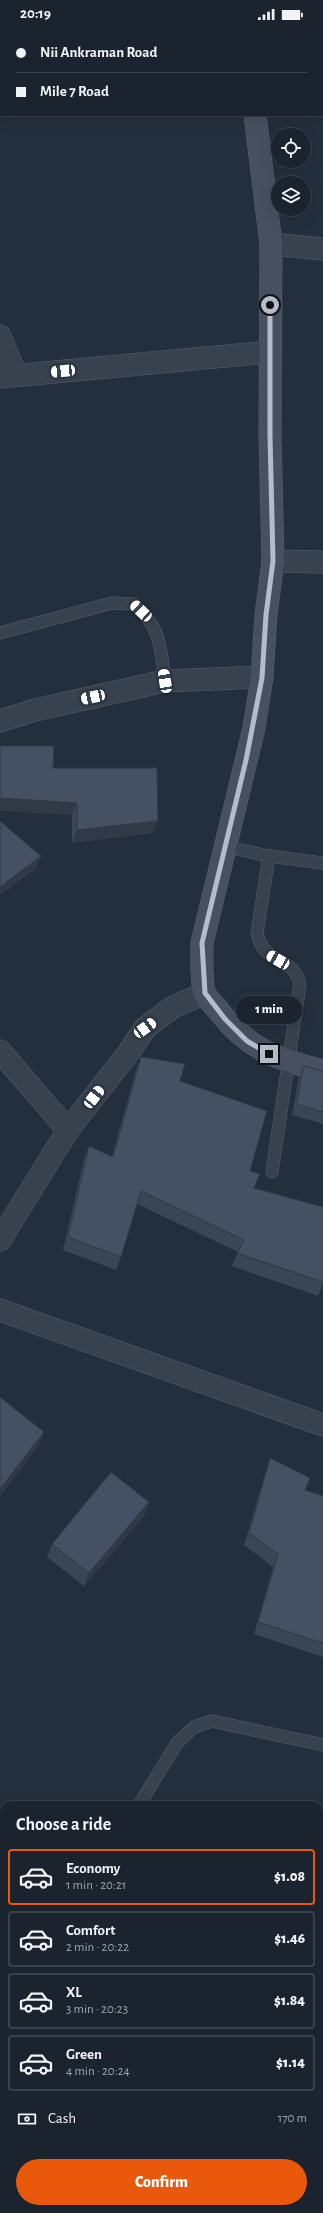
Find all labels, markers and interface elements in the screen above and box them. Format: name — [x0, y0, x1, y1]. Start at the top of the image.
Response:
text: 20:19 — [20, 6, 51, 21]
text: Nii Ankraman Road — [40, 45, 157, 60]
text: Mile 7 Road — [40, 84, 109, 99]
map controls — [271, 128, 311, 216]
button: locate — [271, 128, 311, 168]
button: layers — [271, 176, 311, 216]
route start — [261, 296, 279, 314]
car — [51, 364, 75, 378]
car — [128, 598, 154, 624]
car — [157, 668, 173, 694]
car — [80, 689, 106, 705]
car — [265, 949, 291, 971]
callout: 1 min — [236, 996, 302, 1024]
text: 1 min — [255, 1003, 283, 1016]
car — [132, 1016, 158, 1040]
route end — [260, 1045, 278, 1063]
car — [82, 1084, 106, 1110]
text: Choose a ride — [16, 1816, 111, 1834]
icon: car — [18, 1859, 54, 1895]
text: Economy — [66, 1861, 120, 1876]
text: $1.08 — [274, 1869, 305, 1884]
text: 1 min · 20:21 — [66, 1879, 126, 1892]
icon: car — [18, 1921, 54, 1957]
text: Comfort — [66, 1923, 115, 1938]
text: $1.46 — [274, 1931, 305, 1946]
text: 2 min · 20:22 — [66, 1941, 129, 1954]
icon: car — [18, 1983, 54, 2019]
text: XL — [66, 1985, 82, 2000]
text: $1.84 — [274, 1993, 305, 2008]
text: 3 min · 20:23 — [66, 2003, 128, 2016]
icon: car — [18, 2045, 54, 2081]
text: Green — [66, 2047, 102, 2062]
text: $1.14 — [276, 2055, 305, 2070]
text: 4 min · 20:24 — [66, 2065, 130, 2078]
icon: cash — [16, 2108, 38, 2130]
text: Cash — [48, 2111, 76, 2126]
text: 170 m — [278, 2112, 307, 2125]
button: Confirm — [16, 2159, 307, 2205]

